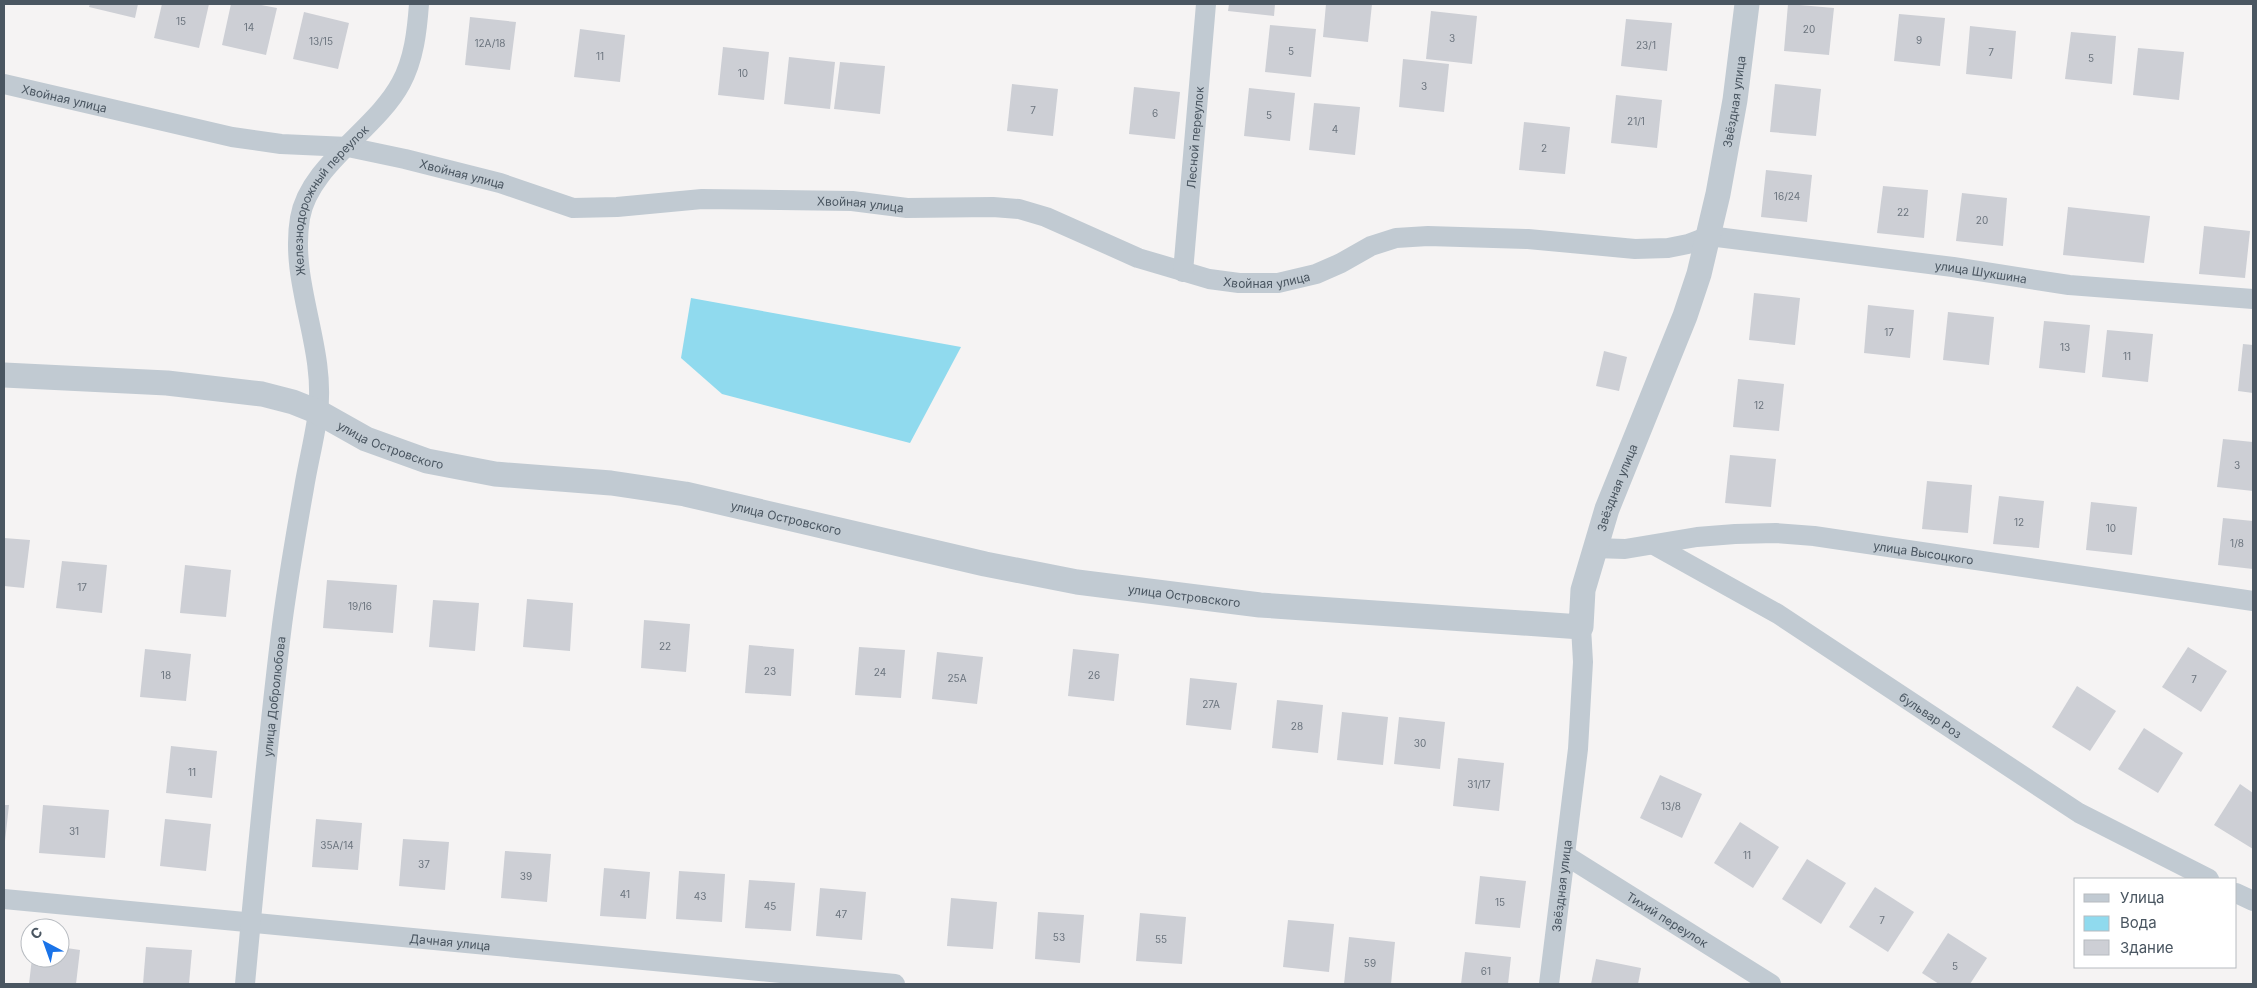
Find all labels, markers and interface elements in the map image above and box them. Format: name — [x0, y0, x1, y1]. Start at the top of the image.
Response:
house number: 15 — [176, 15, 186, 27]
house number: 14 — [244, 21, 254, 33]
house number: 20 — [1803, 23, 1815, 35]
house number: 3 — [1449, 32, 1455, 44]
house number: 9 — [1916, 34, 1922, 46]
house number: 13/15 — [309, 35, 333, 47]
house number: 12А/18 — [474, 37, 506, 49]
house number: 23/1 — [1636, 39, 1656, 51]
house number: 5 — [1288, 45, 1294, 57]
house number: 7 — [1988, 46, 1994, 58]
house number: 11 — [596, 50, 604, 62]
house number: 5 — [2088, 52, 2094, 64]
street label: Звёздная улица — [1719, 55, 1748, 149]
house number: 10 — [738, 67, 748, 79]
house number: 3 — [1421, 80, 1427, 92]
street label: Хвойная улица — [20, 81, 109, 115]
street label: Лесной переулок — [1183, 85, 1206, 189]
house number: 7 — [1030, 104, 1036, 116]
house number: 6 — [1152, 107, 1158, 119]
house number: 5 — [1266, 109, 1272, 121]
house number: 21/1 — [1627, 115, 1645, 127]
street label: Железнодорожный переулок — [290, 121, 372, 277]
house number: 4 — [1332, 123, 1338, 135]
house number: 2 — [1541, 142, 1547, 154]
street label: Хвойная улица — [418, 156, 507, 192]
house number: 16/24 — [1774, 190, 1800, 202]
street label: Хвойная улица — [817, 193, 905, 215]
house number: 22 — [1897, 206, 1909, 218]
house number: 20 — [1976, 214, 1988, 226]
street label: улица Шукшина — [1934, 257, 2028, 286]
street label: Хвойная улица — [1222, 268, 1311, 291]
house number: 17 — [1884, 326, 1894, 338]
house number: 13 — [2060, 341, 2070, 353]
house number: 11 — [2123, 350, 2131, 362]
house number: 12 — [1754, 399, 1764, 411]
street label: улица Островского — [335, 417, 445, 472]
street label: Звёздная улица — [1593, 442, 1640, 533]
house number: 3 — [2234, 459, 2240, 471]
street label: улица Островского — [729, 497, 843, 538]
house number: 12 — [2014, 516, 2024, 528]
house number: 10 — [2106, 522, 2116, 534]
street label: улица Высоцкого — [1872, 537, 1975, 567]
house number: 1/8 — [2230, 537, 2244, 549]
house number: 17 — [77, 581, 87, 593]
street label: улица Островского — [1127, 581, 1241, 610]
house number: 19/16 — [348, 600, 372, 612]
street label: улица Добролюбова — [259, 635, 288, 757]
house number: 22 — [659, 640, 671, 652]
house number: 23 — [764, 665, 776, 677]
house number: 24 — [874, 666, 886, 678]
house number: 18 — [161, 669, 171, 681]
house number: 26 — [1088, 669, 1100, 681]
house number: 25А — [947, 672, 967, 684]
house number: 7 — [2191, 673, 2197, 685]
street label: бульвар Роз — [1897, 689, 1965, 741]
house number: 27А — [1202, 698, 1220, 710]
house number: 28 — [1291, 720, 1303, 732]
house number: 30 — [1414, 737, 1426, 749]
house number: 11 — [188, 766, 196, 778]
house number: 31/17 — [1467, 778, 1491, 790]
house number: 13/8 — [1661, 800, 1681, 812]
house number: 31 — [69, 825, 79, 837]
house number: 35А/14 — [320, 839, 354, 851]
street label: Звёздная улица — [1548, 839, 1574, 933]
house number: 11 — [1743, 849, 1751, 861]
house number: 37 — [418, 858, 430, 870]
house number: 39 — [520, 870, 532, 882]
legend — [2074, 878, 2237, 968]
house number: 41 — [620, 888, 630, 900]
street label: Тихий переулок — [1624, 888, 1712, 951]
text: Улица — [2120, 888, 2164, 907]
house number: 43 — [694, 890, 706, 902]
house number: 15 — [1495, 896, 1505, 908]
house number: 45 — [764, 900, 776, 912]
house number: 47 — [835, 908, 847, 920]
text: Вода — [2120, 913, 2157, 932]
house number: 7 — [1879, 914, 1885, 926]
north arrow — [20, 918, 70, 968]
text: С — [27, 923, 46, 943]
street label: Дачная улица — [409, 930, 491, 953]
house number: 53 — [1053, 931, 1065, 943]
house number: 55 — [1155, 933, 1167, 945]
text: Здание — [2120, 938, 2174, 957]
house number: 59 — [1364, 957, 1376, 969]
house number: 5 — [1952, 960, 1958, 972]
house number: 61 — [1481, 965, 1491, 977]

